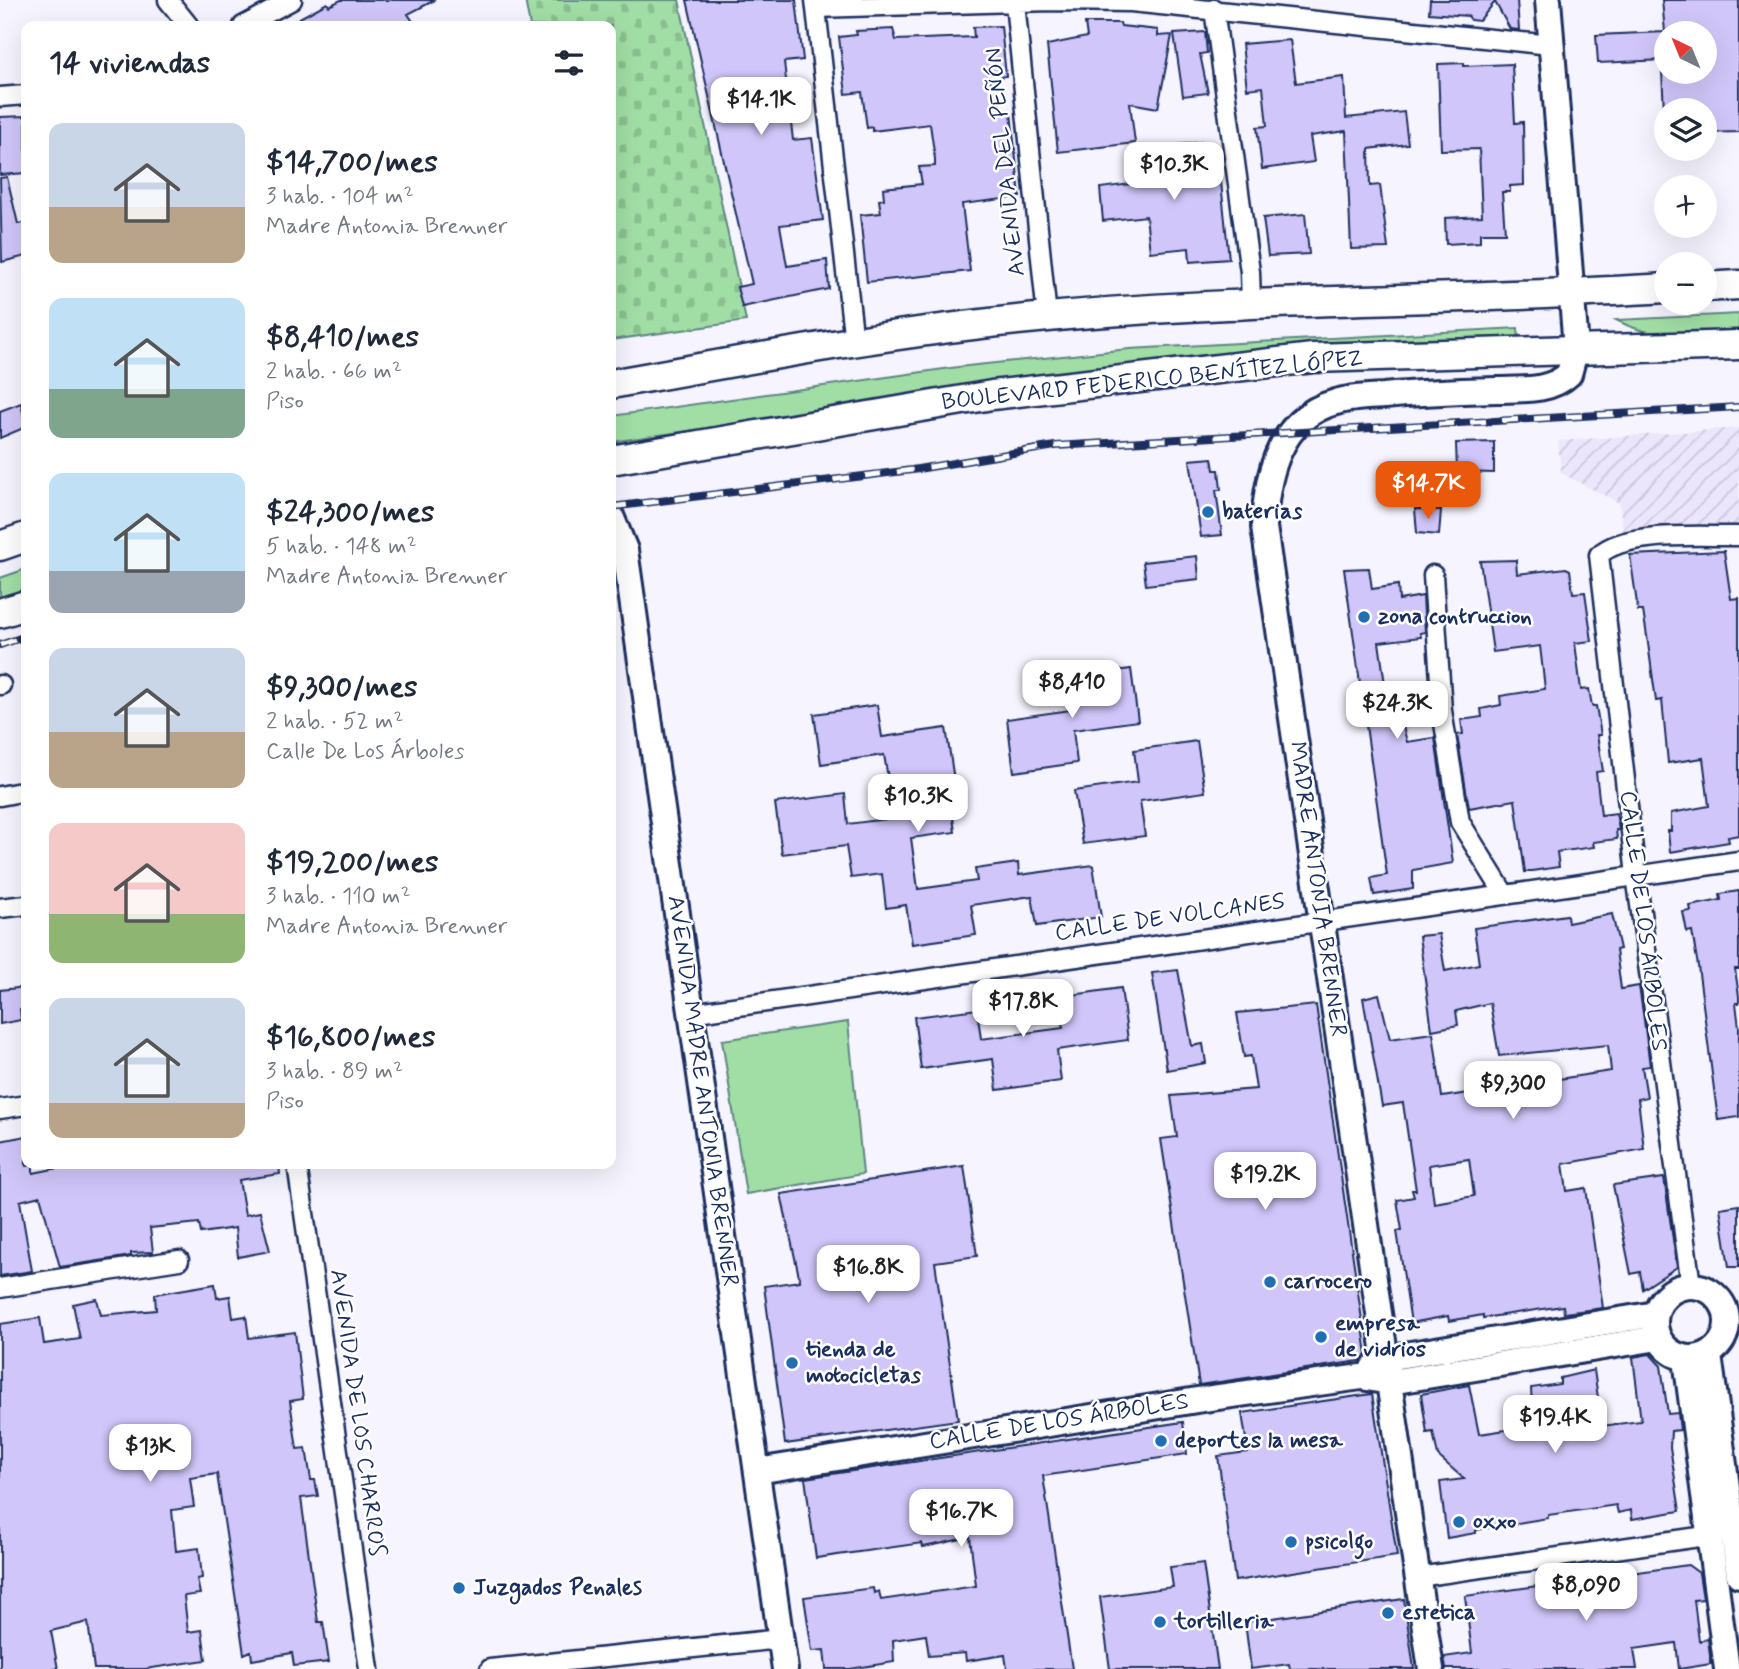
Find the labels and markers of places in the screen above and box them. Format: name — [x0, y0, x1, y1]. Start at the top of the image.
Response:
pin: $14.1K — [704, 78, 818, 137]
pin: $10.3K — [1117, 142, 1231, 202]
pin: $14.7K — [1371, 462, 1485, 521]
place label: baterias — [1222, 497, 1303, 527]
marker: baterias — [1200, 504, 1216, 520]
place label: zona contruccion — [1378, 602, 1532, 632]
marker: zona contruccion — [1356, 609, 1372, 625]
pin: $8,410 — [1015, 660, 1129, 720]
pin: $24.3K — [1340, 682, 1454, 741]
pin: $10.3K — [861, 774, 975, 834]
pin: $17.8K — [966, 979, 1080, 1039]
pin: $9,300 — [1456, 1062, 1570, 1121]
pin: $19.2K — [1208, 1152, 1322, 1212]
pin: $16.8K — [811, 1246, 925, 1305]
place label: carrocero — [1284, 1267, 1372, 1297]
marker: carrocero — [1262, 1274, 1278, 1290]
place label: empresa de vidrios — [1335, 1309, 1427, 1365]
marker: empresa de vidrios — [1313, 1329, 1329, 1345]
place label: tienda de motocicletas — [806, 1335, 922, 1391]
marker: tienda de motocicletas — [784, 1355, 800, 1371]
pin: $19.4K — [1498, 1396, 1612, 1455]
pin: $13K — [109, 1424, 191, 1484]
place label: deportes la mesa — [1175, 1426, 1344, 1456]
marker: deportes la mesa — [1153, 1433, 1169, 1449]
pin: $16.7K — [904, 1490, 1018, 1549]
place label: oxxo — [1473, 1507, 1516, 1537]
marker: oxxo — [1451, 1514, 1467, 1530]
place label: psicolgo — [1305, 1527, 1373, 1560]
marker: psicolgo — [1283, 1534, 1299, 1550]
pin: $8,090 — [1529, 1564, 1643, 1623]
place label: Juzgados Penales — [473, 1573, 642, 1605]
marker: Juzgados Penales — [451, 1580, 467, 1596]
place label: estetica — [1402, 1598, 1476, 1628]
marker: estetica — [1380, 1605, 1396, 1621]
place label: tortilleria — [1173, 1607, 1275, 1637]
marker: tortilleria — [1152, 1614, 1168, 1630]

